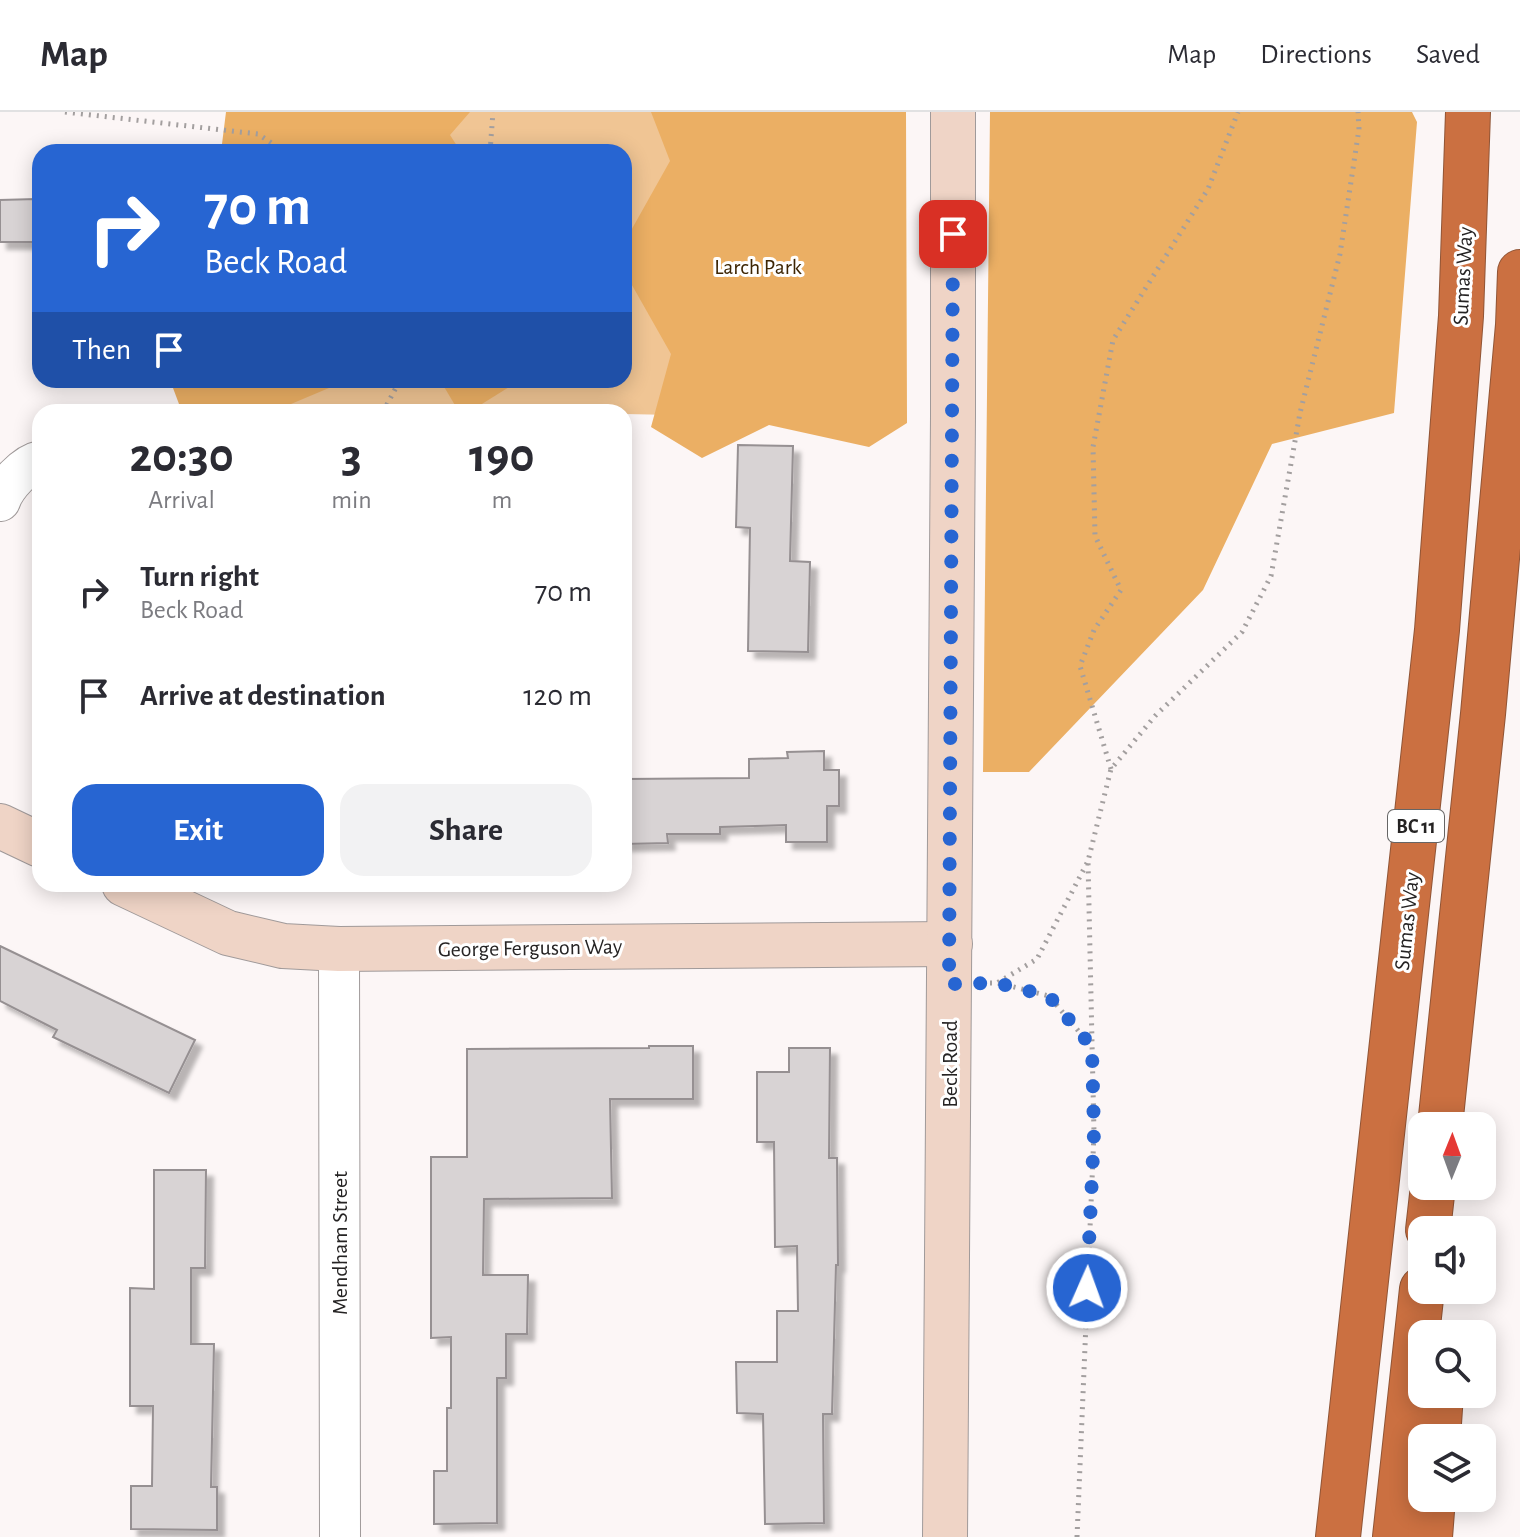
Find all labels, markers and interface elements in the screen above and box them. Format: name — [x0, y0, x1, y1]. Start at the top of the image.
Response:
text: Map — [40, 36, 108, 74]
text: Map — [1167, 41, 1216, 69]
text: Directions — [1260, 41, 1372, 69]
text: Saved — [1416, 41, 1480, 69]
icon: right — [72, 176, 176, 280]
text: 70 m — [204, 179, 311, 235]
pin — [919, 200, 987, 268]
icon: arrive — [931, 212, 975, 256]
street label: Sumas Way — [1449, 226, 1477, 326]
text: Beck Road — [204, 244, 347, 280]
park label: Larch Park — [714, 256, 802, 278]
icon: arrive — [147, 328, 191, 372]
text: Then — [72, 335, 131, 365]
text: 20:30 — [129, 433, 234, 481]
text: 3 — [341, 433, 362, 481]
text: 190 — [469, 433, 535, 481]
text: Arrival — [148, 487, 215, 513]
text: min — [331, 487, 372, 513]
text: m — [491, 487, 512, 513]
text: Turn right — [140, 562, 259, 592]
icon: right — [72, 570, 116, 614]
text: 70 m — [535, 577, 592, 607]
text: Beck Road — [140, 597, 244, 623]
icon: arrive — [72, 674, 116, 718]
text: Arrive at destination — [140, 681, 386, 711]
text: 120 m — [523, 681, 592, 711]
button: Exit — [72, 784, 324, 876]
button: Share — [340, 784, 592, 876]
road number: BC 11 — [1388, 810, 1444, 842]
street label: Sumas Way — [1391, 870, 1423, 971]
street label: George Ferguson Way — [438, 935, 623, 961]
street label: Beck Road — [939, 1020, 961, 1108]
north arrow — [1408, 1112, 1496, 1200]
map controls — [1408, 1112, 1496, 1512]
street label: Mendham Street — [329, 1171, 351, 1315]
button: sound — [1408, 1216, 1496, 1304]
position arrow — [1045, 1246, 1129, 1330]
button: search — [1408, 1320, 1496, 1408]
button: layers — [1408, 1424, 1496, 1512]

